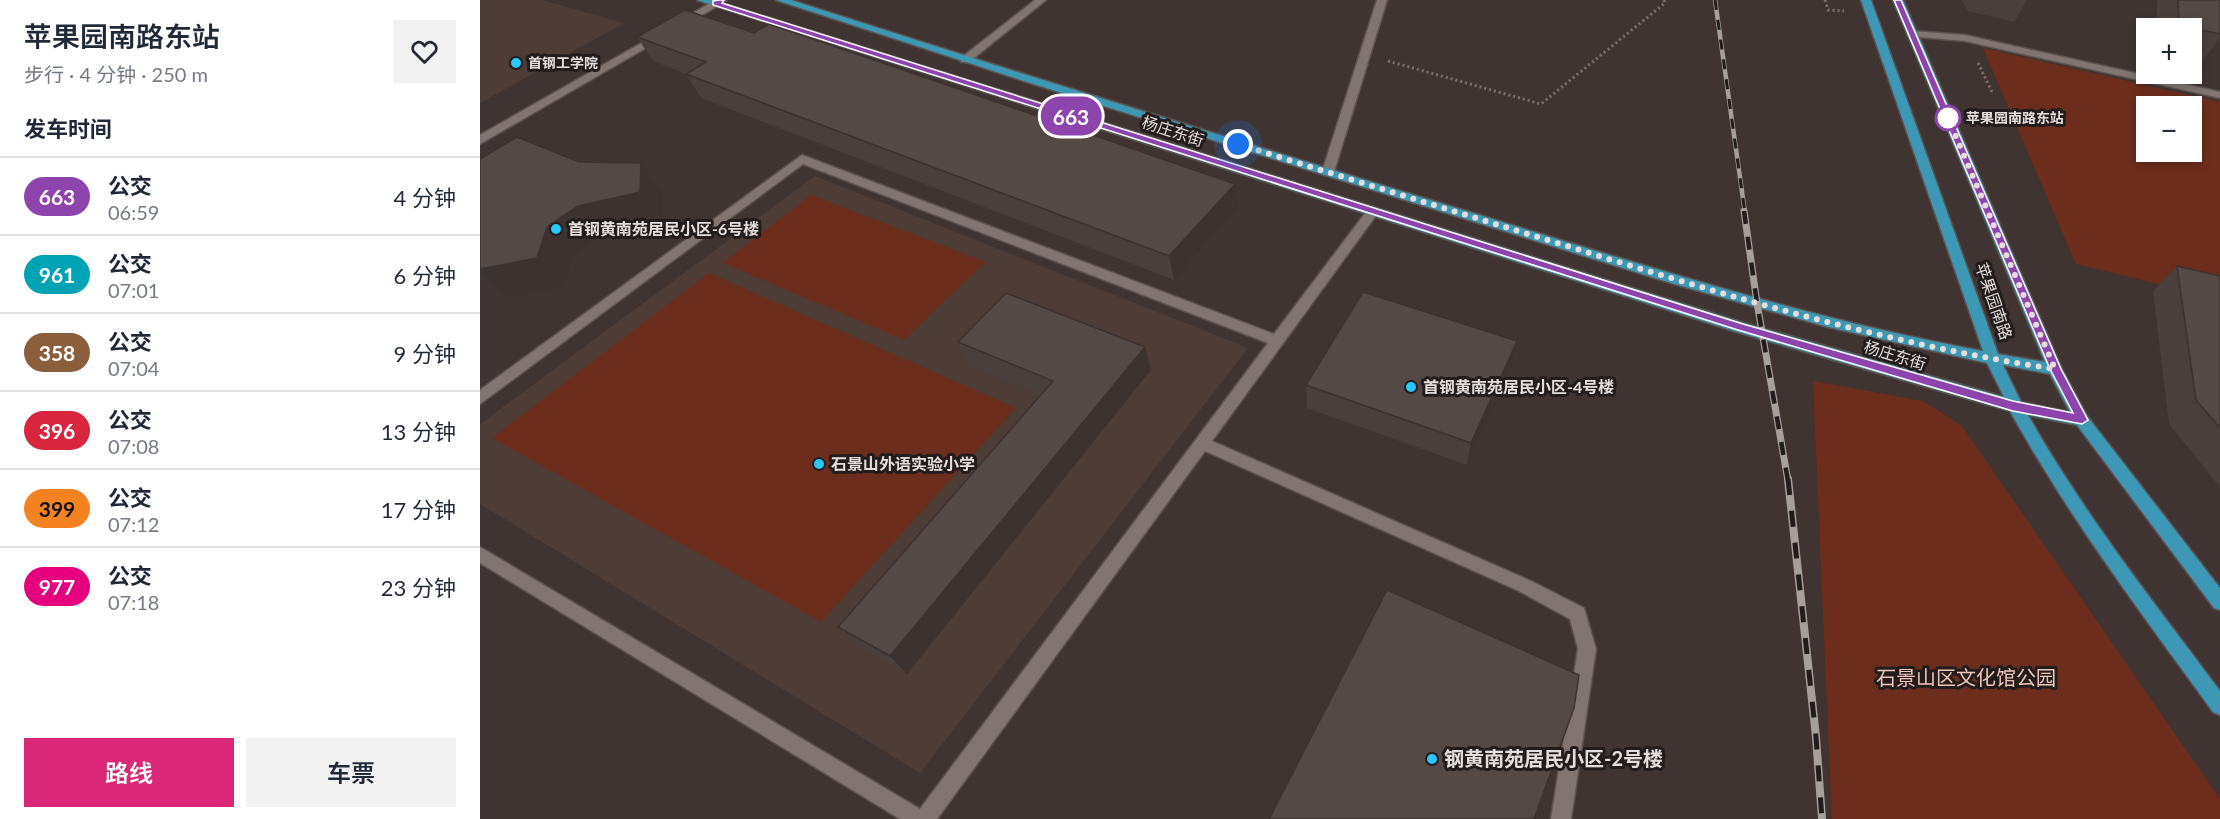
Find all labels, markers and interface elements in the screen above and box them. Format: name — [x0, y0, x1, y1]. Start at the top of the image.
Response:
map controls — [2136, 18, 2202, 162]
button: + — [2136, 18, 2202, 84]
text: 苹果园南路东站 — [24, 19, 220, 53]
button: heart — [393, 20, 456, 83]
place label: 首钢工学院 — [528, 54, 598, 71]
marker: 首钢工学院 — [509, 56, 523, 70]
text: 步行 · 4 分钟 · 250 m — [24, 62, 208, 86]
line badge: 663 — [1036, 96, 1106, 136]
button: − — [2136, 96, 2202, 162]
text: 663 — [1053, 104, 1089, 129]
marker: 苹果园南路东站 — [1935, 105, 1961, 131]
place label: 苹果园南路东站 — [1966, 109, 2064, 126]
street label: 杨庄东街 — [1140, 112, 1207, 149]
text: 发车时间 — [24, 115, 112, 142]
your location — [1223, 129, 1253, 159]
text: 公交 — [108, 172, 152, 199]
text: 663 — [39, 184, 75, 209]
text: 4 分钟 — [394, 184, 456, 211]
text: 06:59 — [108, 200, 159, 224]
place label: 首钢黄南苑居民小区-6号楼 — [568, 219, 759, 238]
marker: 首钢黄南苑居民小区-6号楼 — [549, 222, 563, 236]
text: 公交 — [108, 250, 152, 277]
street label: 苹果园南路 — [1972, 260, 2016, 342]
text: 961 — [39, 262, 75, 287]
text: 6 分钟 — [394, 262, 456, 289]
text: 07:01 — [108, 278, 159, 302]
text: 公交 — [108, 328, 152, 355]
street label: 杨庄东街 — [1862, 336, 1929, 373]
text: 358 — [39, 340, 75, 365]
text: 9 分钟 — [394, 340, 456, 367]
text: 07:04 — [108, 356, 159, 380]
place label: 首钢黄南苑居民小区-4号楼 — [1423, 377, 1614, 396]
marker: 首钢黄南苑居民小区-4号楼 — [1404, 380, 1418, 394]
text: 公交 — [108, 406, 152, 433]
text: 396 — [39, 418, 75, 443]
text: 13 分钟 — [381, 418, 456, 445]
text: 07:08 — [108, 434, 159, 458]
place label: 石景山外语实验小学 — [831, 454, 975, 473]
marker: 石景山外语实验小学 — [812, 457, 826, 471]
text: 公交 — [108, 484, 152, 511]
text: 399 — [39, 496, 75, 521]
text: 17 分钟 — [381, 496, 456, 523]
text: 07:12 — [108, 512, 159, 536]
text: 公交 — [108, 562, 152, 589]
text: 977 — [39, 574, 75, 599]
text: 23 分钟 — [381, 574, 456, 601]
text: 07:18 — [108, 590, 159, 614]
park label: 石景山区文化馆公园 — [1876, 665, 2056, 689]
button: 路线 — [24, 738, 234, 807]
button: 车票 — [246, 738, 456, 807]
place label: 钢黄南苑居民小区-2号楼 — [1444, 746, 1663, 770]
marker: 钢黄南苑居民小区-2号楼 — [1425, 752, 1439, 766]

